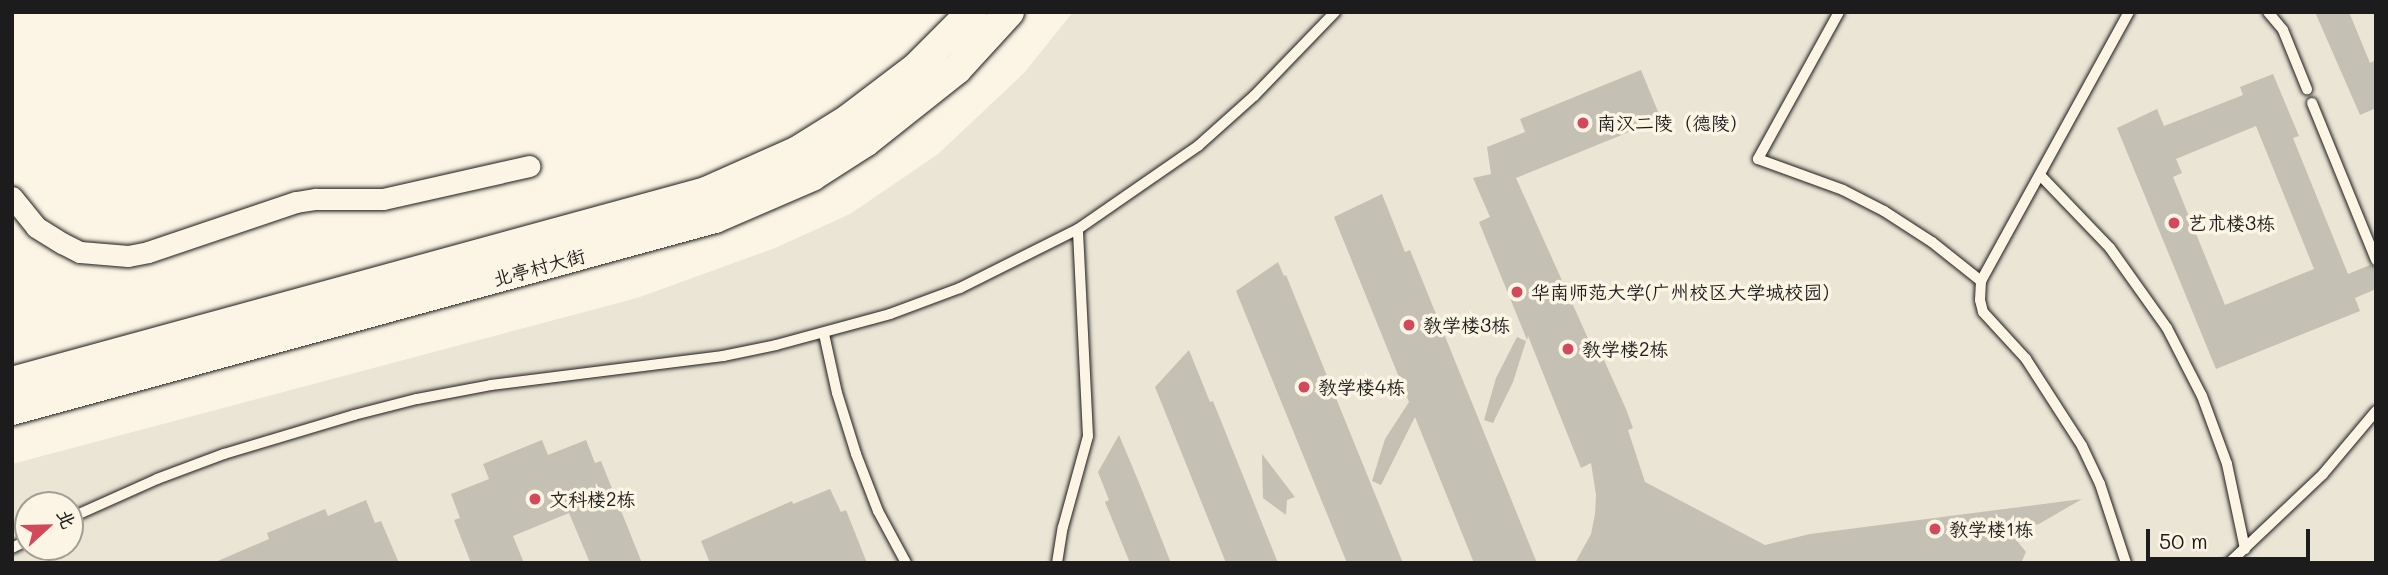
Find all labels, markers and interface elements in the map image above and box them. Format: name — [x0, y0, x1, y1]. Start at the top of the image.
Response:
place label: 南汉二陵（德陵） — [1597, 112, 1749, 134]
marker: 南汉二陵（德陵） — [1575, 115, 1591, 131]
place label: 艺术楼3栋 — [2188, 212, 2275, 234]
marker: 艺术楼3栋 — [2166, 215, 2182, 231]
street label: 北亭村大街 — [490, 244, 588, 290]
place label: 华南师范大学(广州校区大学城校园) — [1531, 281, 1829, 303]
marker: 华南师范大学(广州校区大学城校园) — [1509, 284, 1525, 300]
place label: 教学楼3栋 — [1423, 314, 1510, 336]
marker: 教学楼3栋 — [1401, 317, 1417, 333]
place label: 教学楼2栋 — [1582, 338, 1669, 360]
marker: 教学楼2栋 — [1560, 341, 1576, 357]
place label: 教学楼4栋 — [1318, 376, 1405, 398]
marker: 教学楼4栋 — [1296, 379, 1312, 395]
place label: 文科楼2栋 — [549, 488, 636, 510]
north arrow — [14, 491, 84, 561]
marker: 文科楼2栋 — [527, 491, 543, 507]
text: 北 — [52, 505, 82, 532]
scale bar — [2150, 516, 2314, 560]
place label: 教学楼1栋 — [1949, 518, 2033, 540]
marker: 教学楼1栋 — [1927, 521, 1943, 537]
text: 50 m — [2159, 527, 2208, 554]

